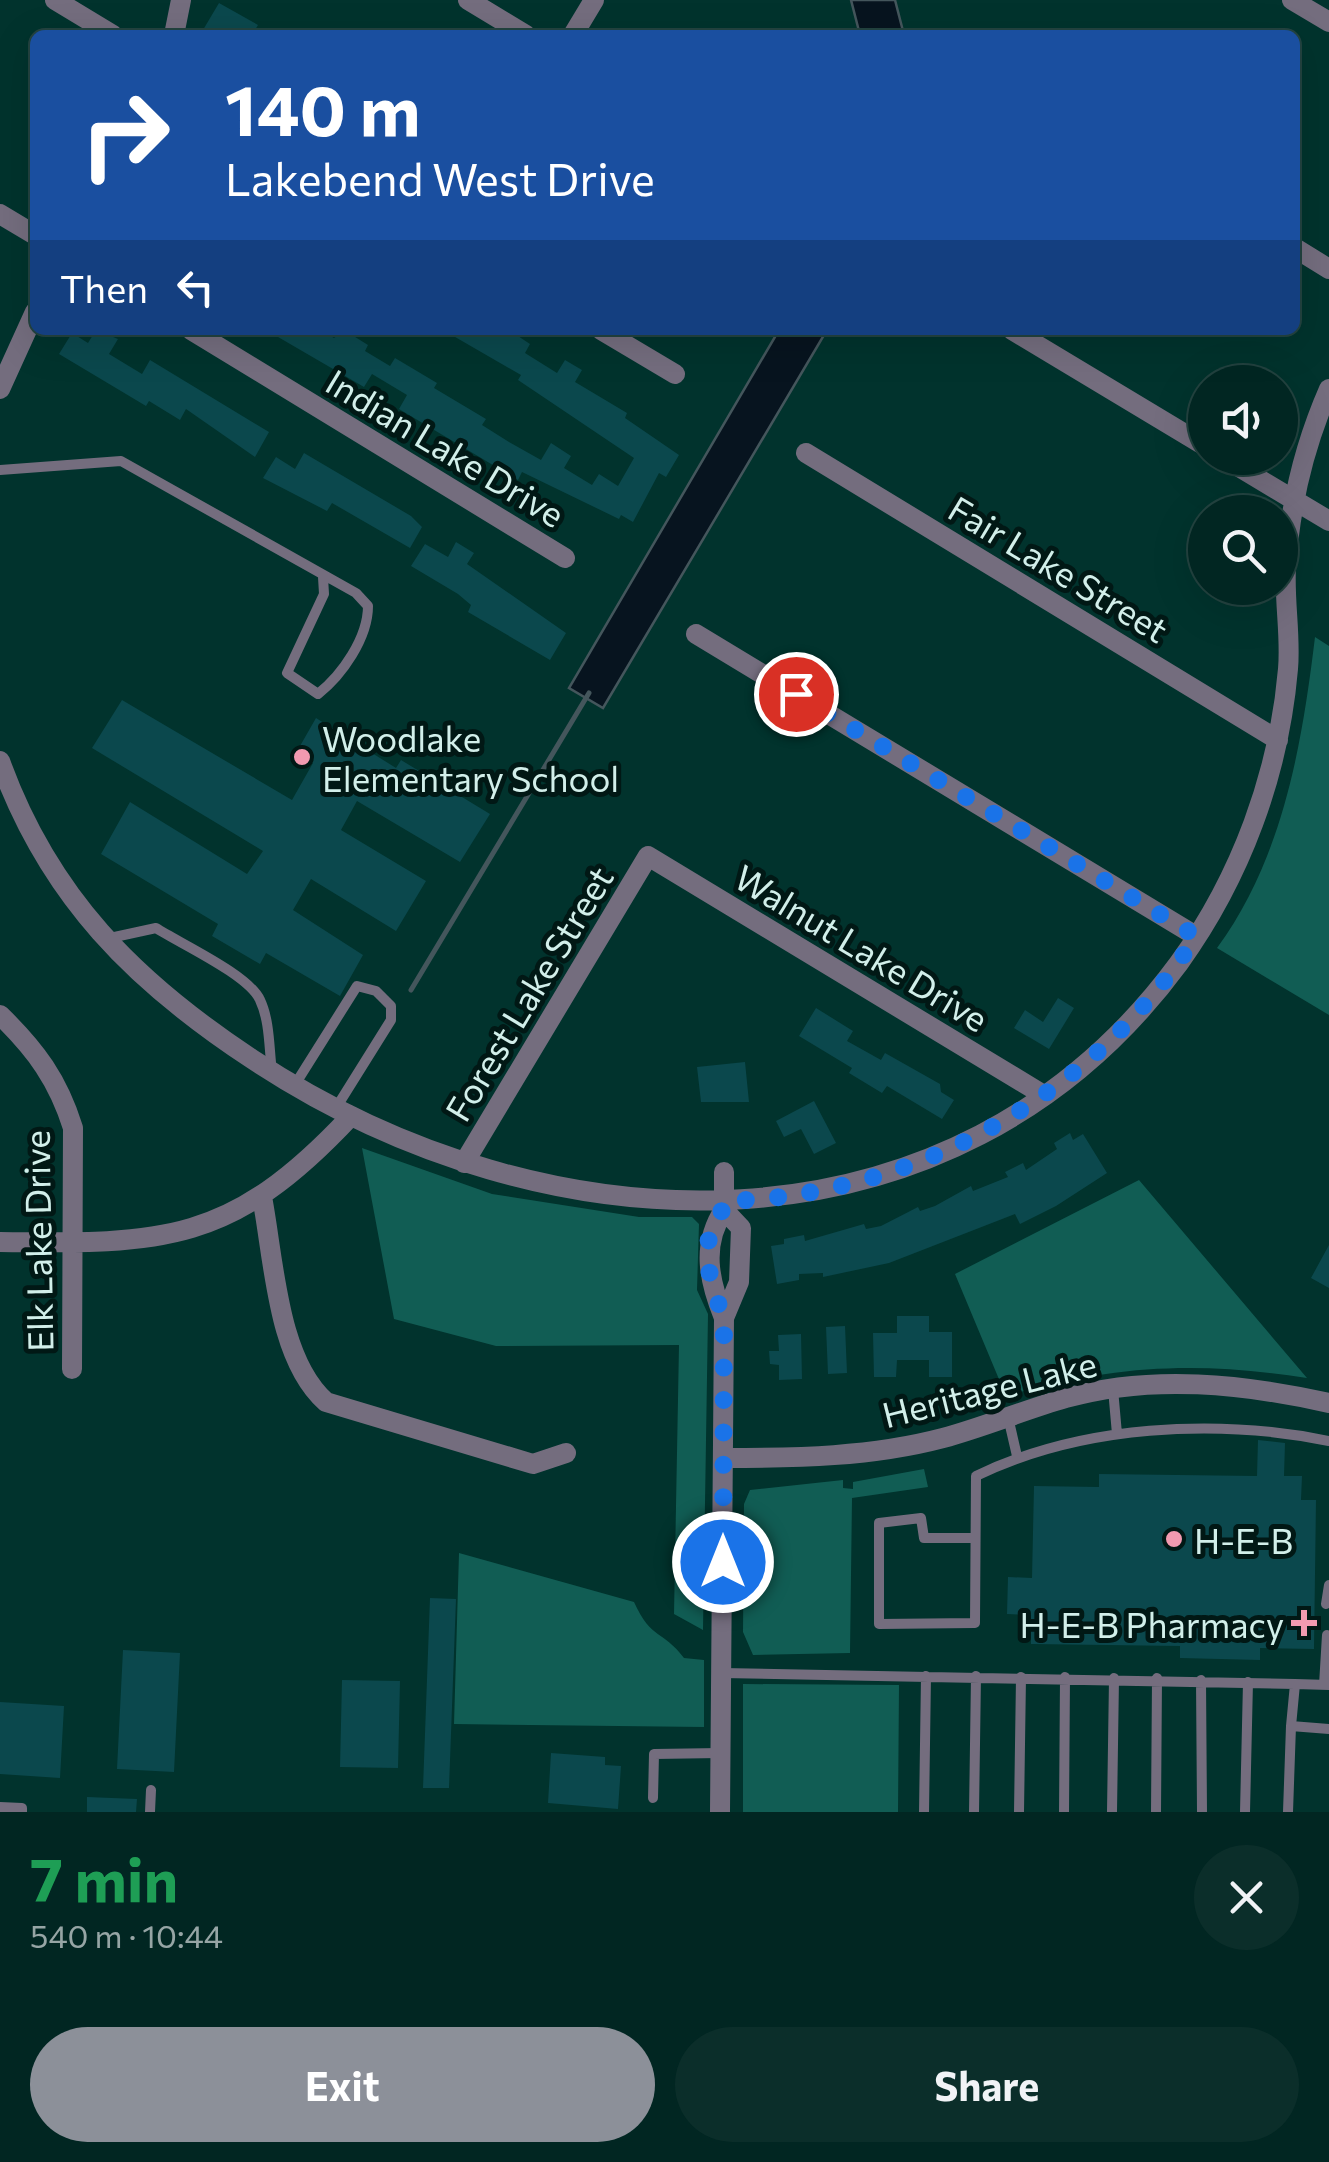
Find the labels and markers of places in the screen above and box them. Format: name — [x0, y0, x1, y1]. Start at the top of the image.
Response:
pin — [754, 652, 839, 737]
place label: Woodlake Elementary School — [322, 716, 619, 799]
marker: Woodlake Elementary School — [291, 746, 313, 768]
place label: H-E-B — [1194, 1518, 1293, 1561]
marker: H-E-B — [1163, 1528, 1185, 1550]
place label: H-E-B Pharmacy — [1020, 1602, 1284, 1645]
marker: H-E-B Pharmacy — [1293, 1612, 1315, 1634]

